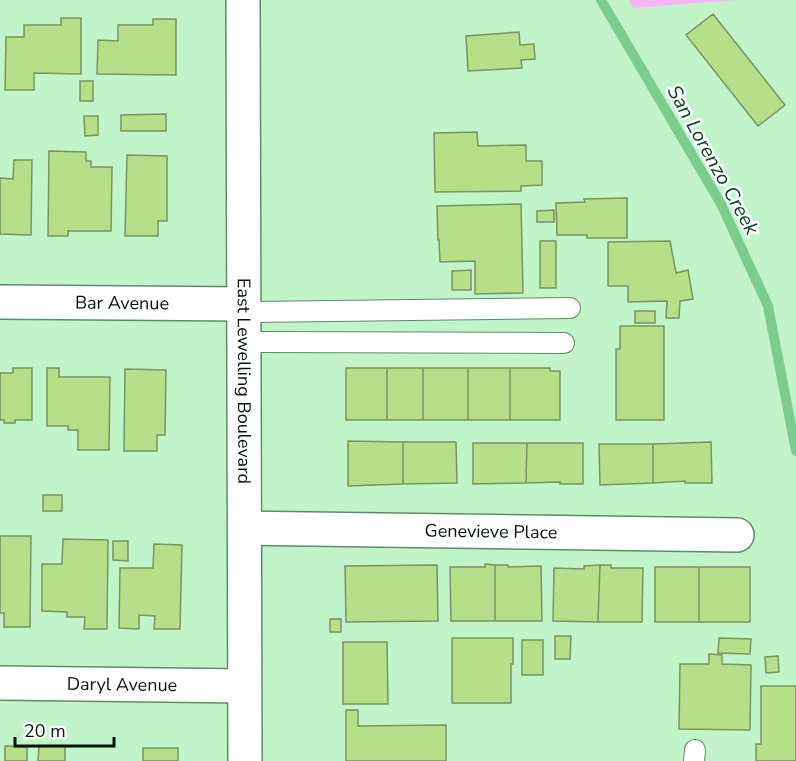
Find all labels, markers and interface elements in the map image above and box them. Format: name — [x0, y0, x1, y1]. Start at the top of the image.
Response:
water label: San Lorenzo Creek — [661, 80, 766, 241]
street label: East Lewelling Boulevard — [232, 278, 256, 484]
street label: Bar Avenue — [75, 291, 169, 315]
street label: Genevieve Place — [424, 519, 557, 544]
street label: Daryl Avenue — [67, 672, 177, 697]
scale bar — [15, 710, 114, 748]
text: 20 m — [24, 719, 66, 743]

